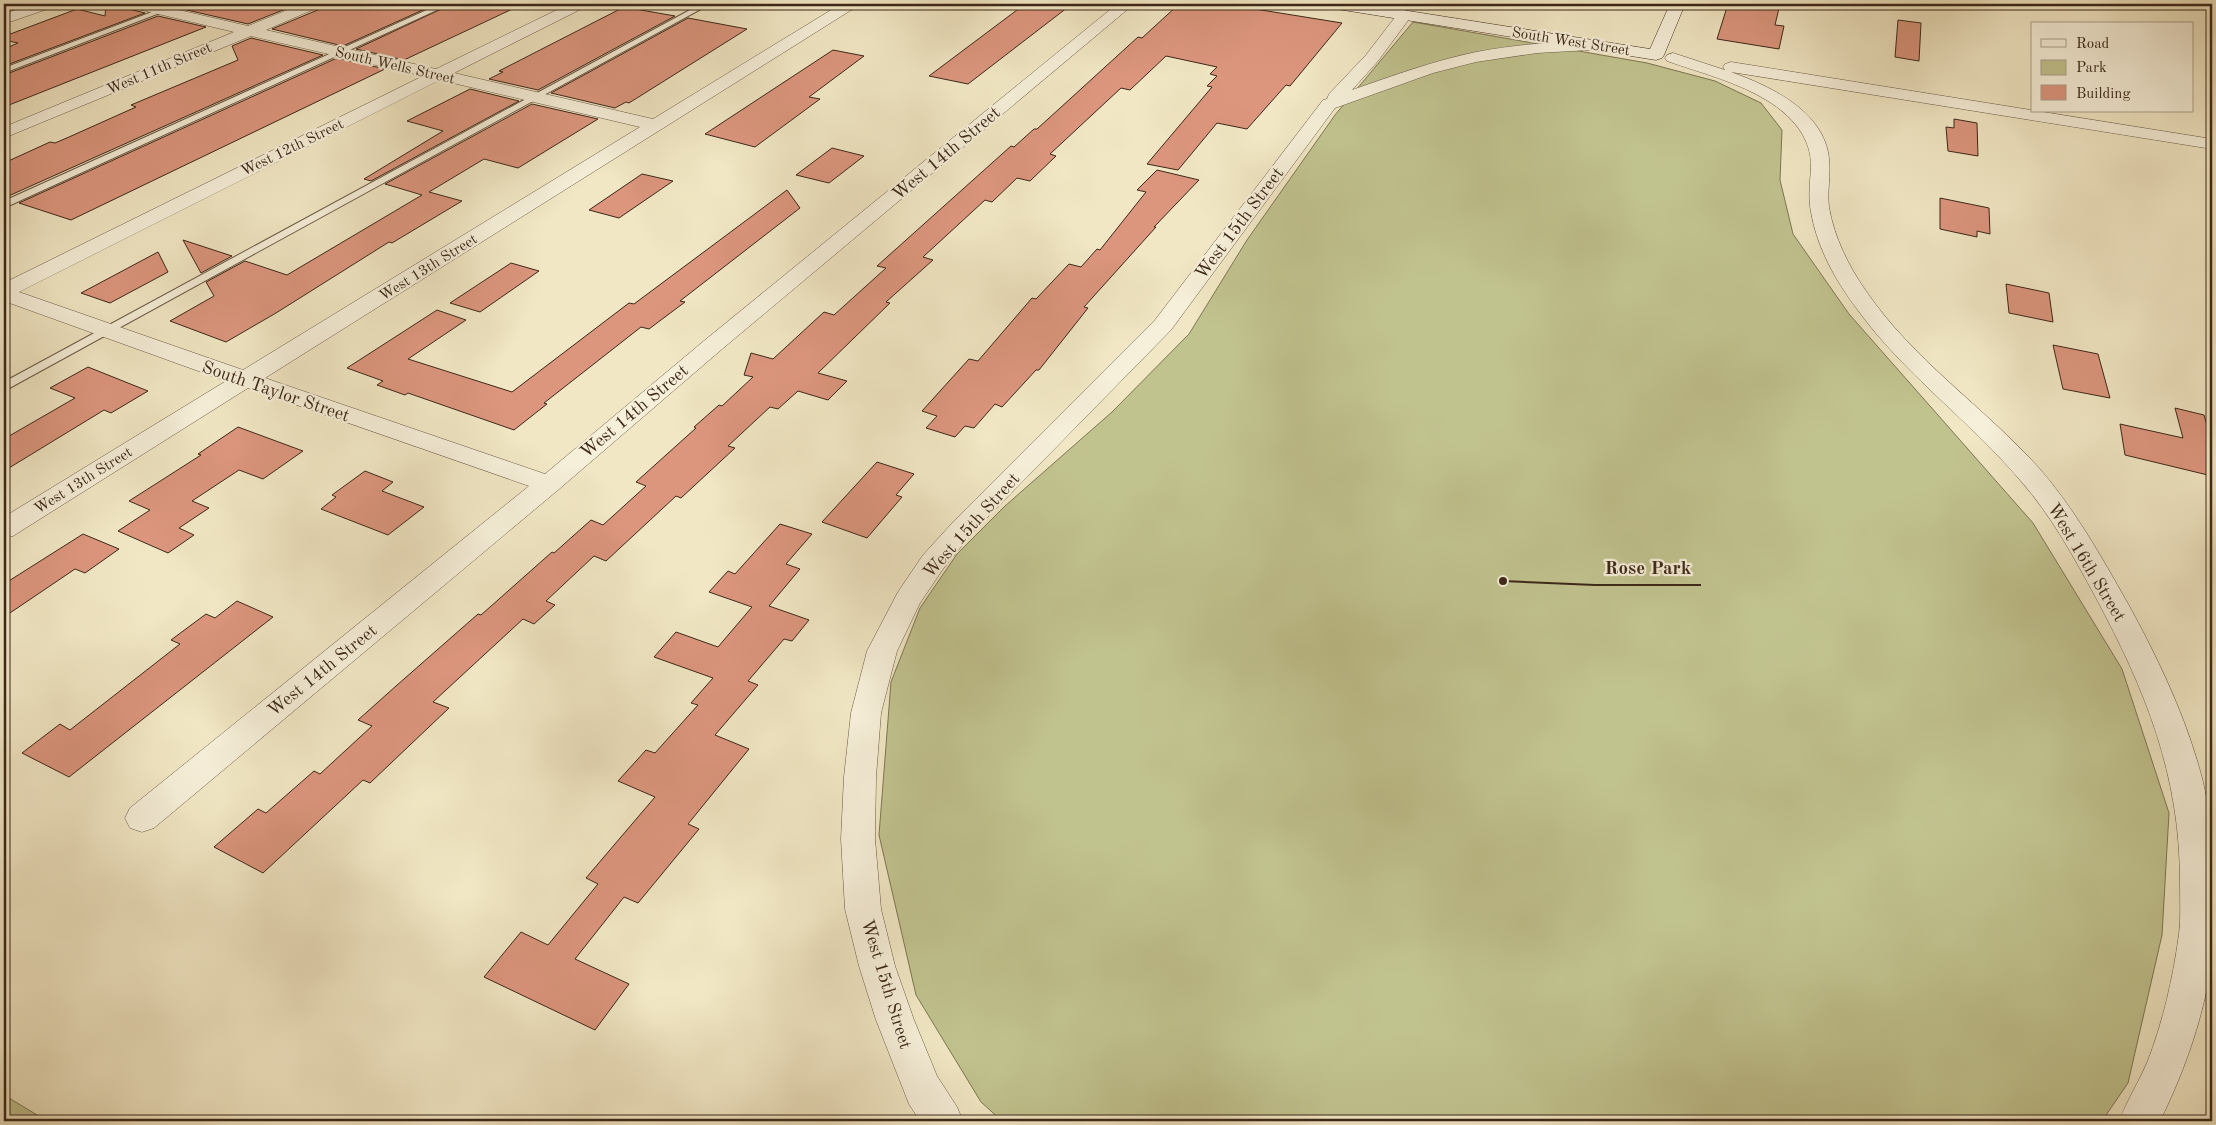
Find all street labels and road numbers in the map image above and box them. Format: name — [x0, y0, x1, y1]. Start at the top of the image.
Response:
street label: South West Street — [1511, 26, 1631, 59]
street label: West 11th Street — [105, 41, 214, 98]
street label: South Wells Street — [333, 45, 456, 88]
street label: West 14th Street — [889, 104, 1004, 204]
street label: West 12th Street — [239, 117, 346, 180]
street label: West 15th Street — [1192, 164, 1288, 283]
street label: West 13th Street — [377, 232, 480, 304]
street label: South Taylor Street — [200, 358, 352, 426]
street label: West 14th Street — [577, 362, 692, 462]
street label: West 13th Street — [32, 445, 135, 517]
street label: West 15th Street — [920, 470, 1023, 582]
street label: West 16th Street — [2044, 500, 2129, 625]
street label: West 14th Street — [265, 621, 381, 720]
street label: West 15th Street — [858, 917, 914, 1051]

